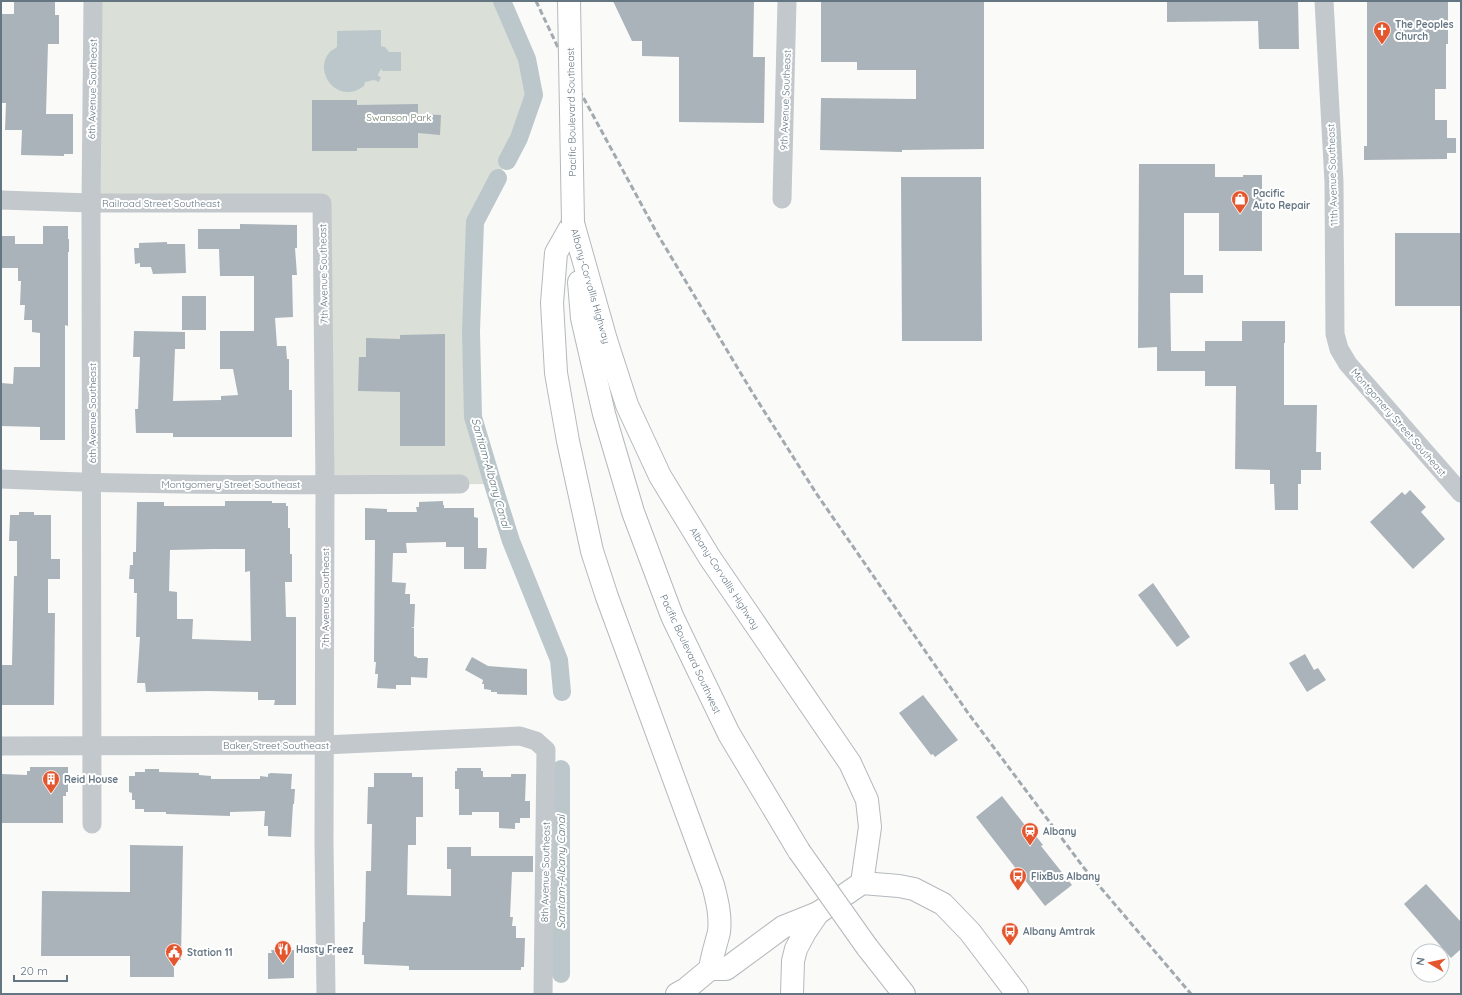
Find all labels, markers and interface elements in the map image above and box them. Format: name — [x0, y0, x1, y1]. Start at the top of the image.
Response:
place label: The Peoples Church — [1395, 18, 1454, 43]
church icon: The Peoples Church — [1372, 20, 1392, 45]
street label: 6th Avenue Southeast — [85, 38, 100, 139]
street label: Pacific Boulevard Southeast — [564, 47, 579, 177]
street label: 9th Avenue Southeast — [777, 49, 794, 150]
park label: Swanson Park — [366, 111, 432, 124]
street label: 11th Avenue Southeast — [1324, 123, 1341, 226]
place label: Pacific Auto Repair — [1253, 187, 1311, 212]
shop icon: Pacific Auto Repair — [1230, 189, 1250, 214]
street label: Railroad Street Southeast — [102, 197, 221, 210]
street label: 7th Avenue Southeast — [316, 223, 331, 324]
street label: Albany-Corvallis Highway — [568, 227, 613, 345]
street label: 6th Avenue Southeast — [86, 362, 99, 463]
street label: Montgomery Street Southeast — [1348, 366, 1449, 479]
water label: Santiam-Albany Canal — [469, 416, 514, 531]
street label: Montgomery Street Southeast — [162, 478, 301, 491]
street label: Albany-Corvallis Highway — [687, 525, 762, 632]
street label: 7th Avenue Southeast — [319, 547, 332, 648]
street label: Pacific Boulevard Southwest — [657, 592, 724, 717]
street label: Baker Street Southeast — [223, 739, 330, 752]
building icon: Reid House — [41, 769, 61, 794]
place label: Reid House — [64, 773, 118, 786]
water label: Santiam-Albany Canal — [554, 813, 568, 929]
street label: 8th Avenue Southeast — [538, 821, 553, 922]
station icon: Albany — [1020, 821, 1040, 846]
place label: Albany — [1043, 825, 1077, 838]
bus stop icon: FlixBus Albany — [1008, 866, 1028, 891]
place label: FlixBus Albany — [1031, 870, 1100, 883]
bus stop icon: Albany Amtrak — [1000, 921, 1020, 946]
place label: Albany Amtrak — [1023, 925, 1095, 938]
restaurant icon: Hasty Freez — [273, 939, 293, 964]
public building icon: Station 11 — [164, 942, 184, 967]
place label: Hasty Freez — [296, 943, 353, 956]
north arrow — [1410, 943, 1450, 983]
place label: Station 11 — [187, 946, 233, 959]
text: N — [1413, 956, 1428, 967]
scale bar — [14, 957, 67, 983]
text: 20 m — [20, 963, 48, 978]

